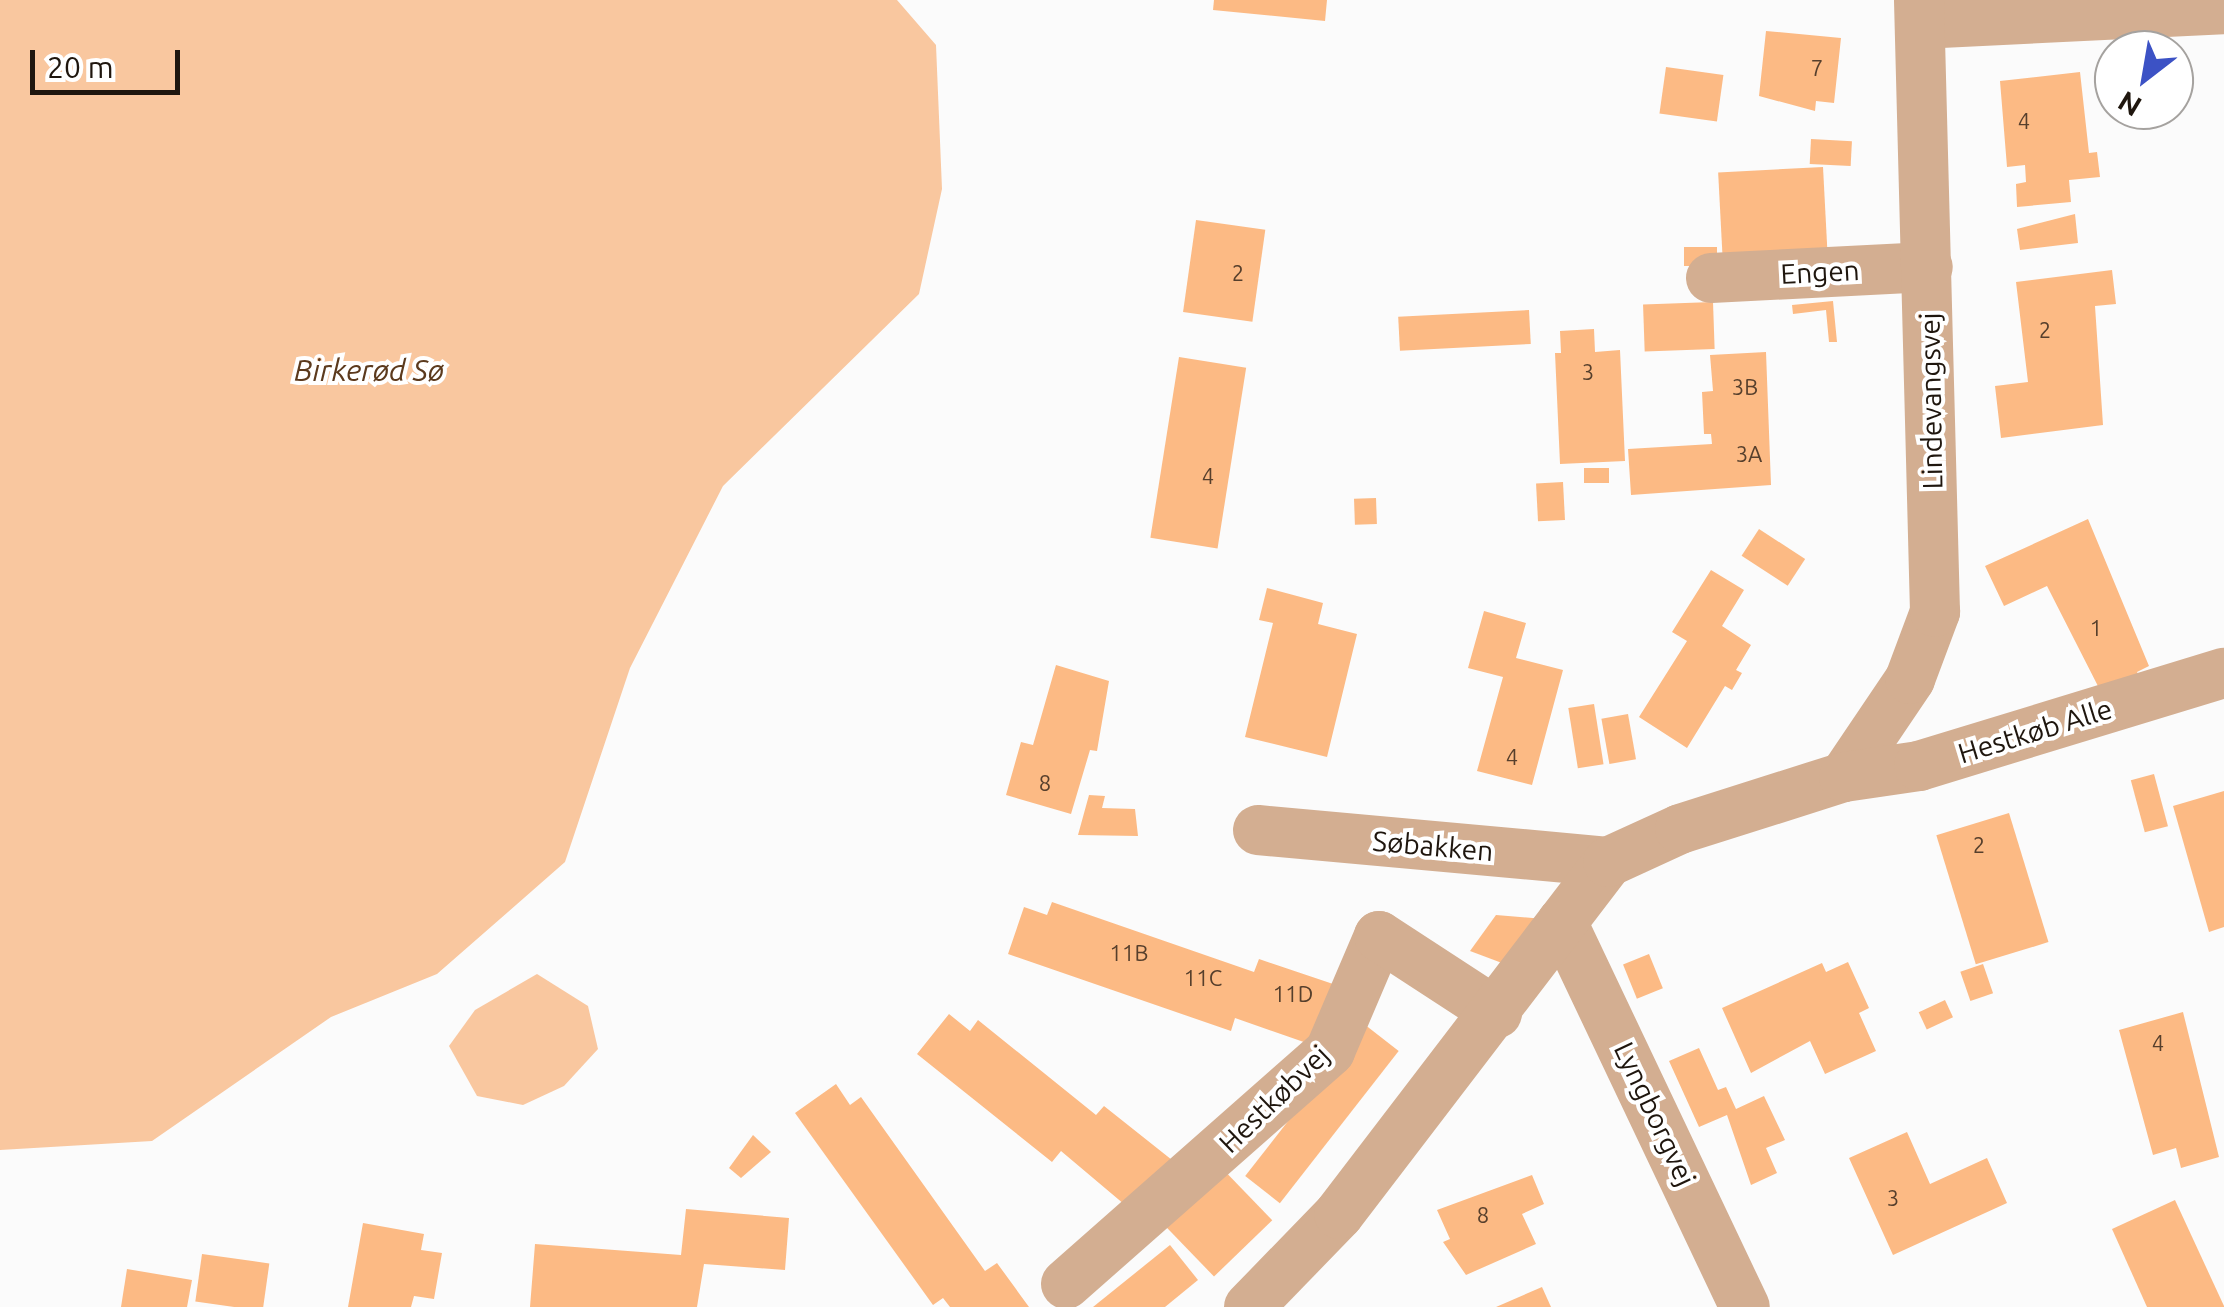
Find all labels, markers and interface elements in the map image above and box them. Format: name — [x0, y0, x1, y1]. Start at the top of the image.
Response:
scale bar — [35, 30, 185, 92]
north arrow — [2094, 30, 2194, 130]
text: 20 m — [47, 50, 114, 84]
house number: 7 — [1811, 55, 1823, 81]
text: N — [2112, 86, 2146, 123]
house number: 4 — [2018, 108, 2030, 134]
street label: Engen — [1780, 253, 1860, 291]
house number: 2 — [1232, 260, 1244, 286]
street label: Lindevangsvej — [1913, 312, 1949, 490]
house number: 2 — [2039, 317, 2051, 343]
water label: Birkerød Sø — [294, 352, 444, 388]
house number: 3 — [1582, 359, 1594, 385]
house number: 3B — [1732, 374, 1758, 400]
house number: 3A — [1736, 441, 1762, 467]
house number: 4 — [1202, 463, 1214, 489]
house number: 1 — [2090, 615, 2102, 641]
street label: Hestkøb Alle — [1954, 692, 2116, 770]
house number: 4 — [1506, 744, 1518, 770]
house number: 8 — [1039, 770, 1051, 796]
street label: Søbakken — [1371, 824, 1495, 868]
house number: 2 — [1973, 832, 1985, 858]
house number: 11B — [1110, 940, 1148, 966]
house number: 11C — [1184, 965, 1222, 991]
house number: 11D — [1273, 981, 1313, 1007]
house number: 4 — [2152, 1030, 2164, 1056]
street label: Lyngborgvej — [1607, 1037, 1703, 1191]
street label: Hestkøbvej — [1212, 1038, 1336, 1160]
house number: 3 — [1887, 1185, 1899, 1211]
house number: 8 — [1477, 1202, 1489, 1228]

